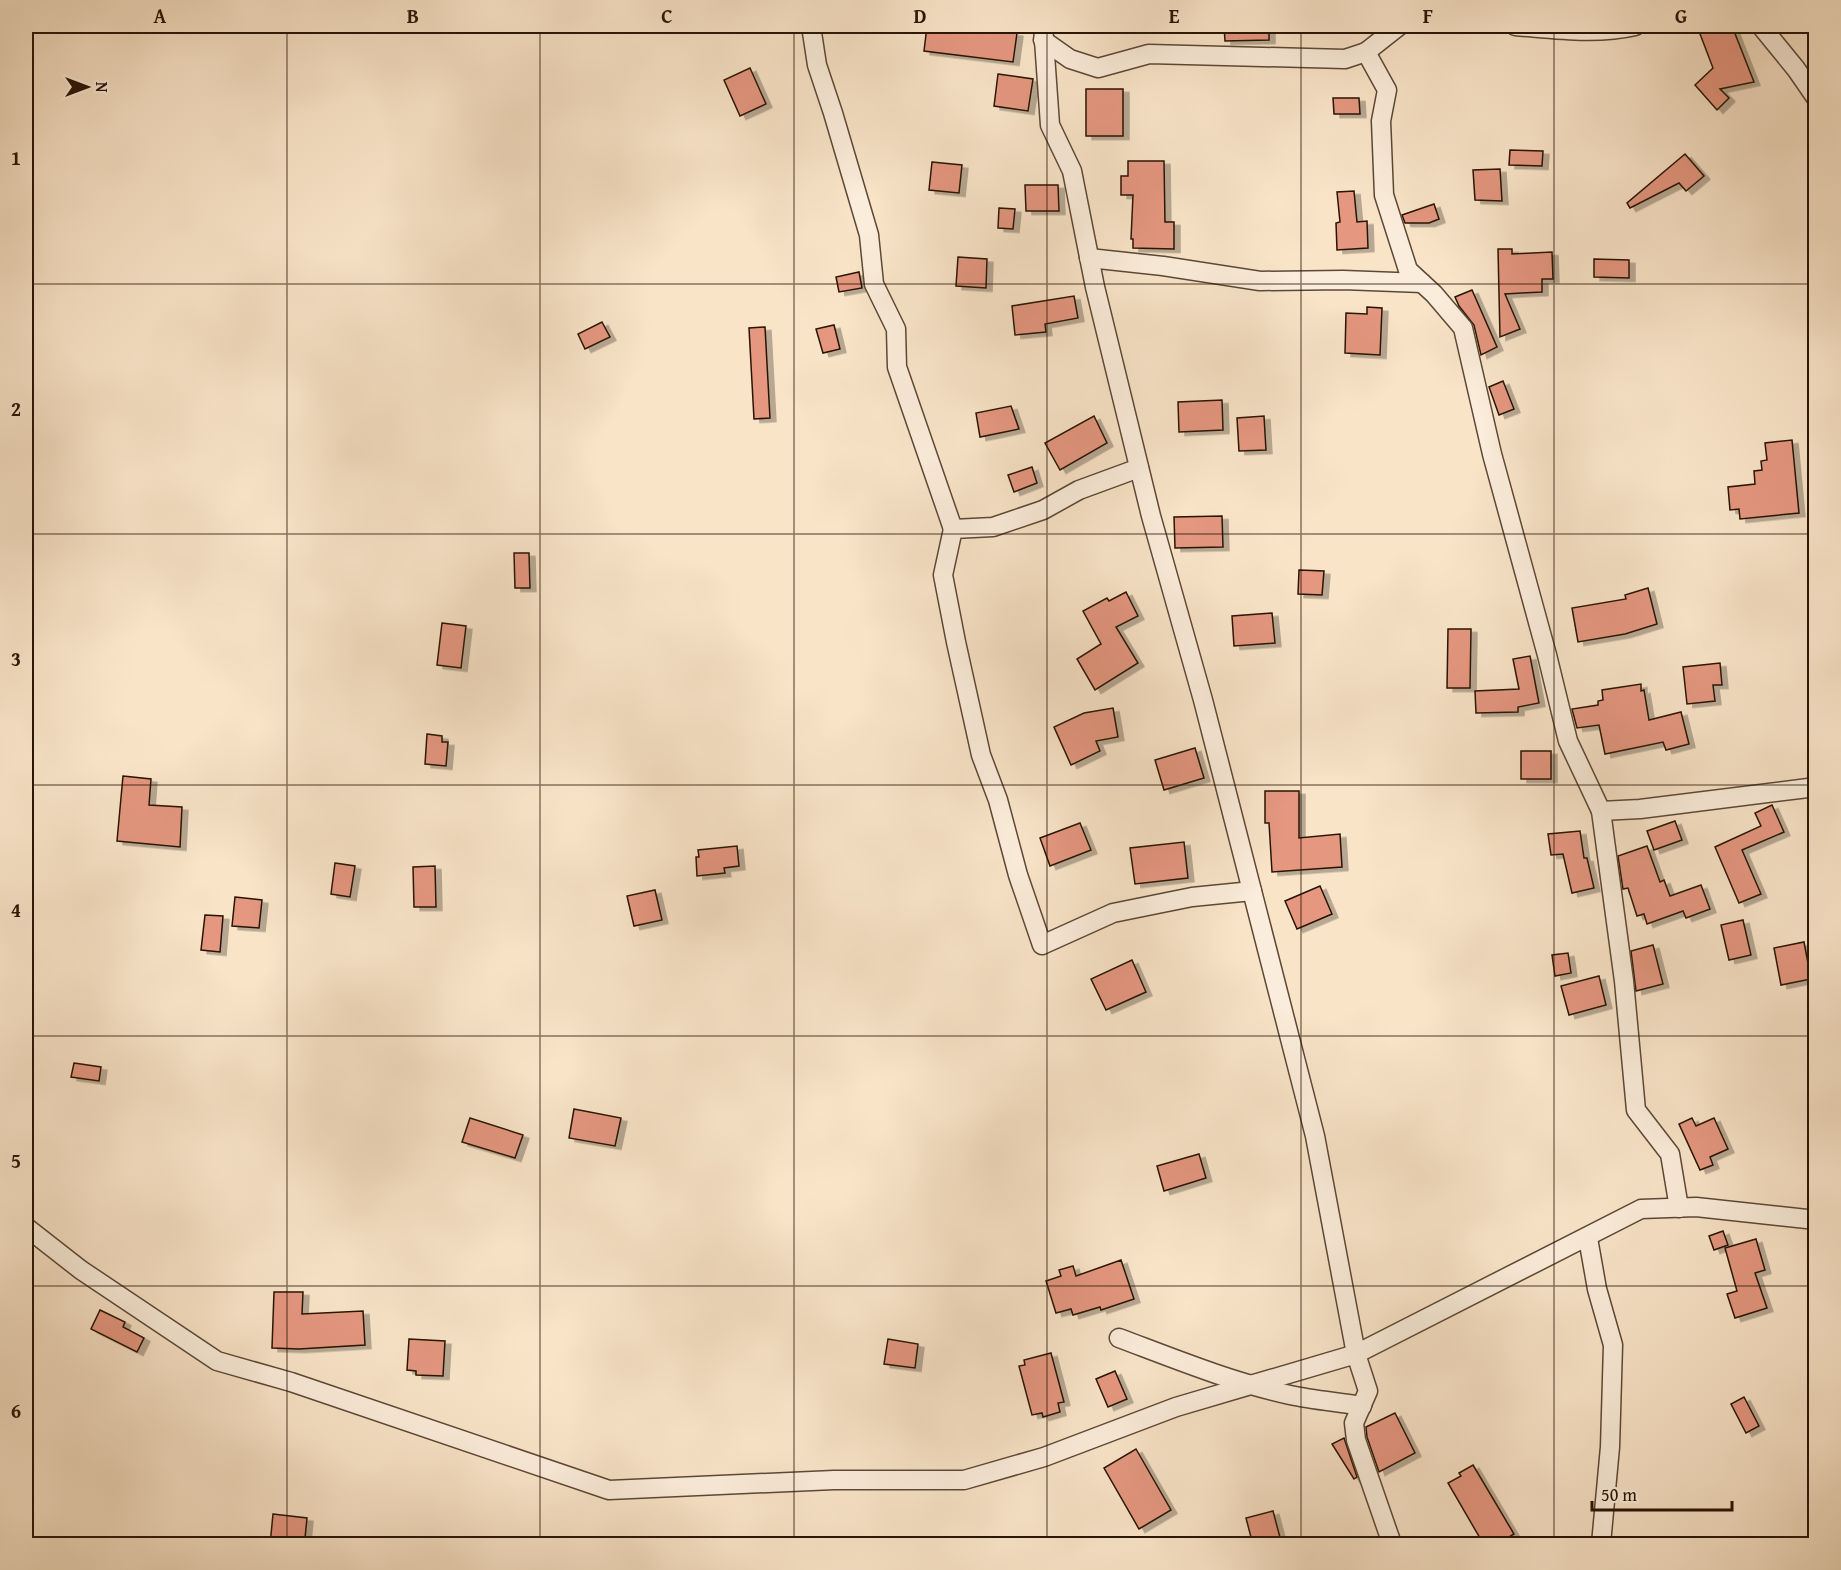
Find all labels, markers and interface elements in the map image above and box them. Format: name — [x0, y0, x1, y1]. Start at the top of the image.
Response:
text: A — [154, 1, 167, 30]
text: B — [407, 1, 419, 30]
text: C — [661, 1, 673, 30]
text: D — [913, 1, 927, 30]
text: E — [1169, 1, 1180, 30]
text: F — [1423, 1, 1433, 30]
text: G — [1675, 1, 1687, 30]
north arrow — [57, 57, 117, 117]
text: N — [90, 82, 114, 93]
text: 1 — [11, 143, 21, 172]
text: 2 — [11, 394, 21, 423]
text: 3 — [11, 644, 21, 673]
text: 4 — [11, 895, 21, 924]
text: 5 — [11, 1146, 21, 1175]
text: 6 — [11, 1396, 21, 1425]
scale bar — [1592, 1474, 1732, 1512]
text: 50 m — [1601, 1481, 1637, 1508]

